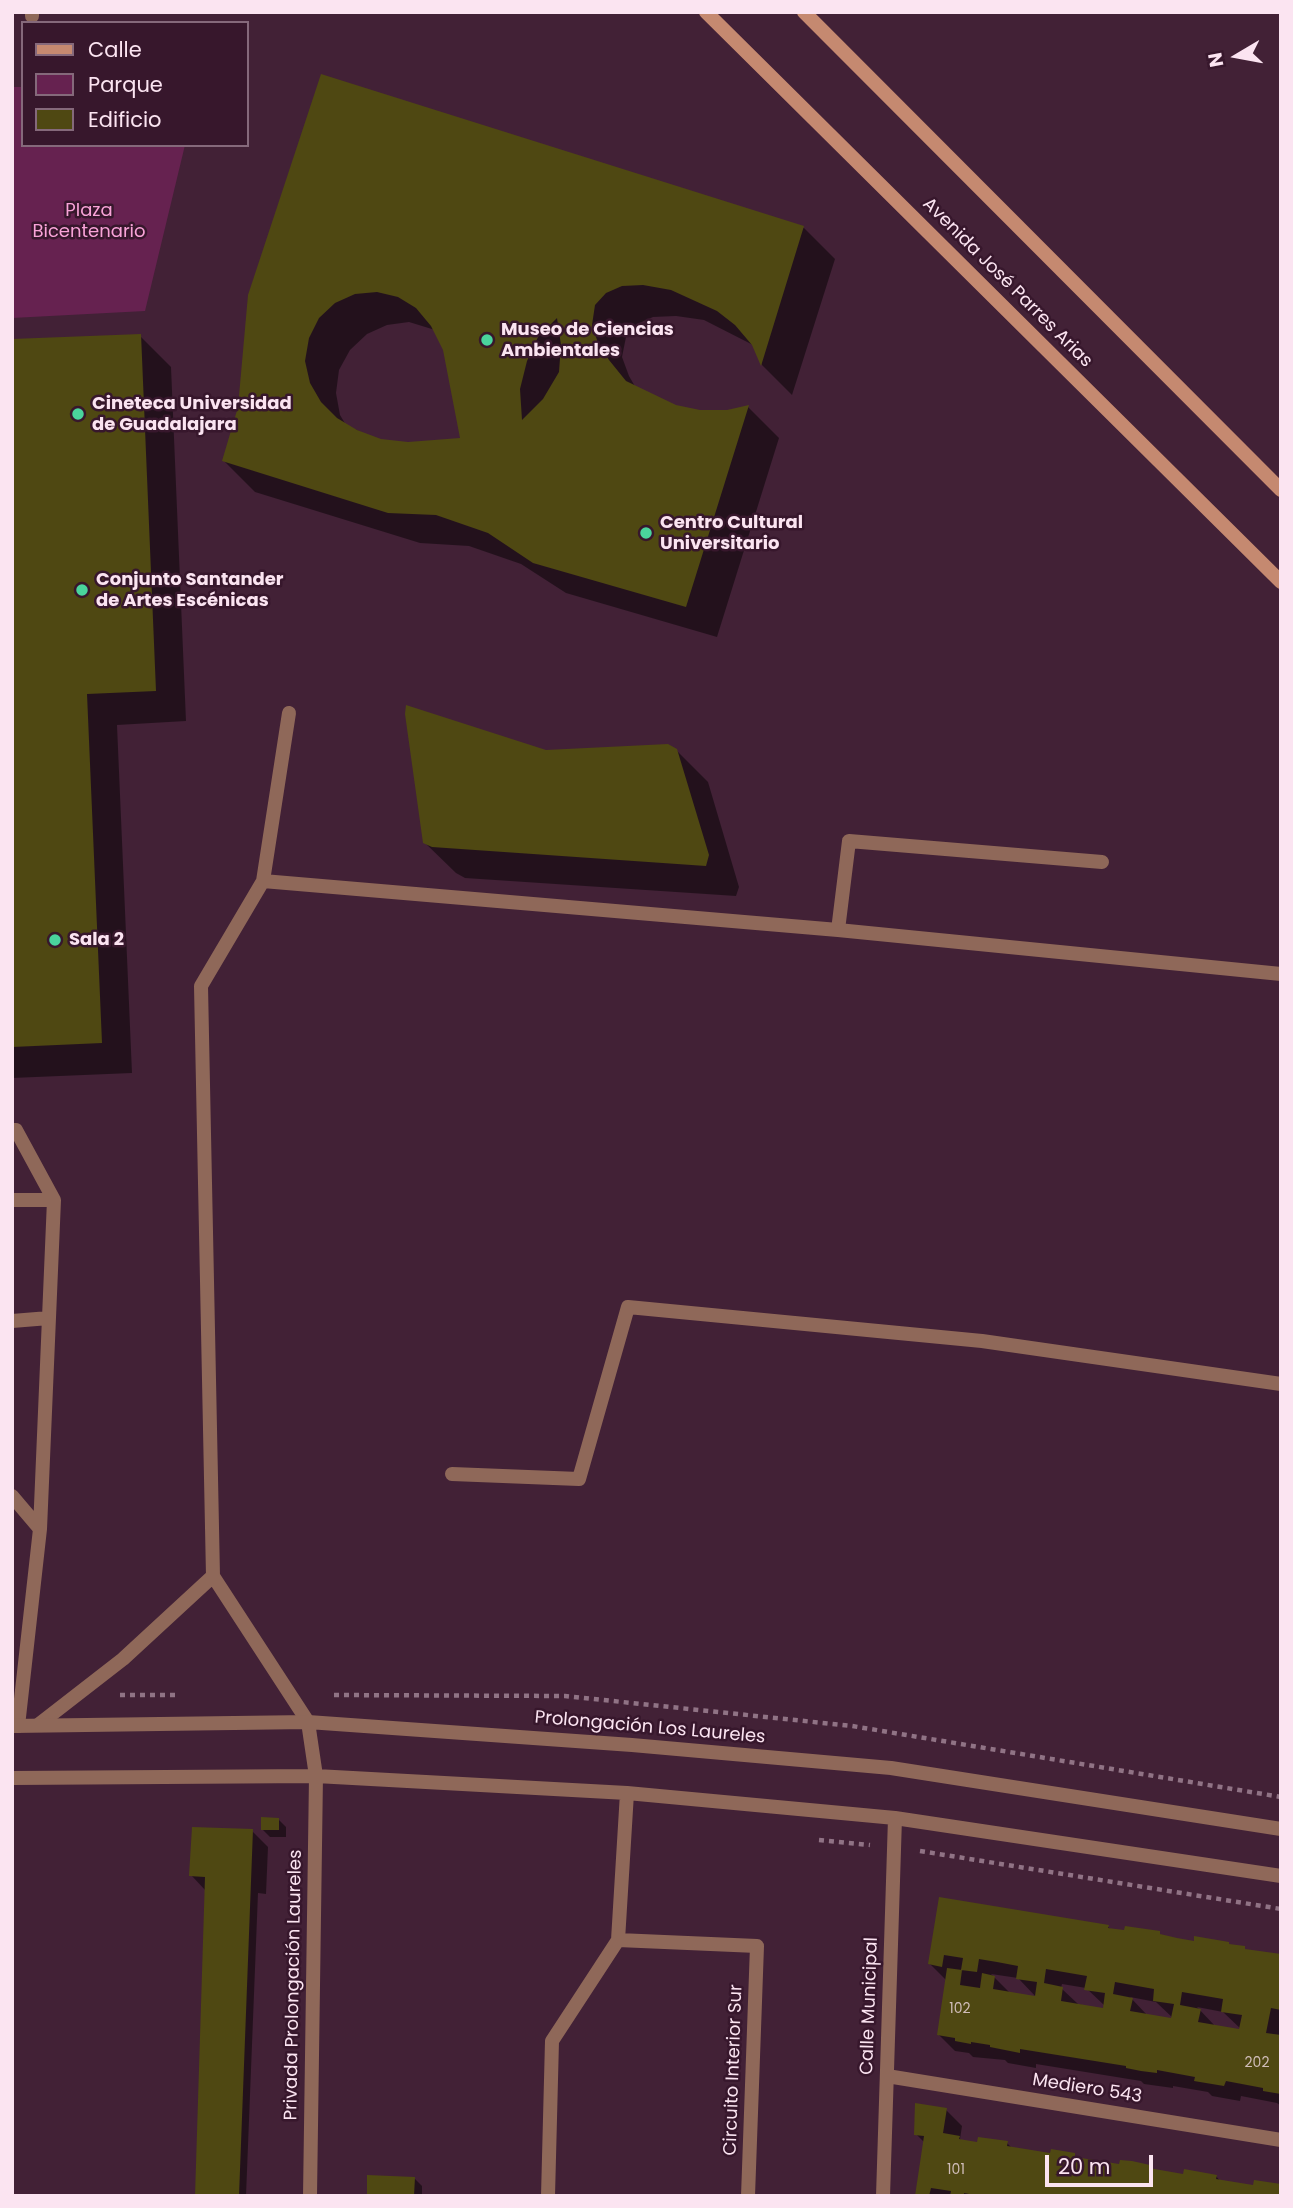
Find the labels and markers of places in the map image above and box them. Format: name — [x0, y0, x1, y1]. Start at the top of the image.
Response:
place label: Museo de Ciencias Ambientales — [501, 319, 674, 362]
marker: Museo de Ciencias Ambientales — [479, 332, 495, 348]
place label: Cineteca Universidad de Guadalajara — [92, 393, 292, 436]
marker: Cineteca Universidad de Guadalajara — [70, 406, 86, 422]
place label: Centro Cultural Universitario — [660, 512, 803, 554]
marker: Centro Cultural Universitario — [638, 525, 654, 541]
place label: Conjunto Santander de Artes Escénicas — [96, 569, 284, 612]
marker: Conjunto Santander de Artes Escénicas — [74, 582, 90, 598]
place label: Sala 2 — [69, 929, 124, 951]
marker: Sala 2 — [47, 932, 63, 948]

